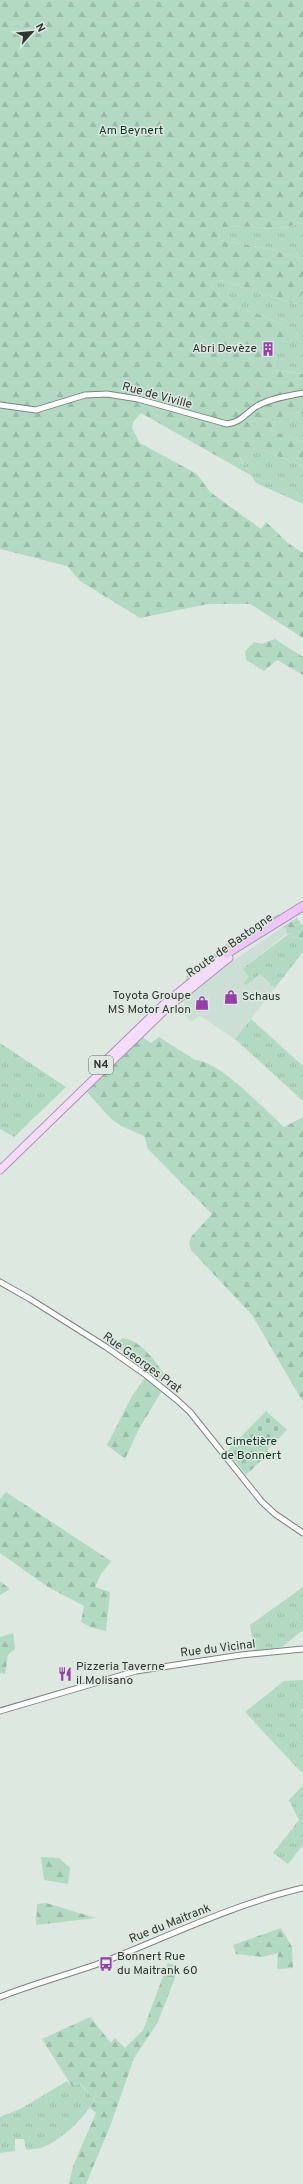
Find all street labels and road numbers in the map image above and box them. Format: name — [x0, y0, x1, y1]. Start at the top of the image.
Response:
street label: Rue de Viville — [120, 379, 194, 413]
street label: Route de Bastogne — [184, 910, 276, 982]
road number: N4 — [89, 1056, 113, 1074]
street label: Rue Georges Prat — [99, 1329, 185, 1397]
street label: Rue du Vicinal — [179, 1636, 257, 1662]
street label: Rue du Maitrank — [127, 1900, 213, 1948]

